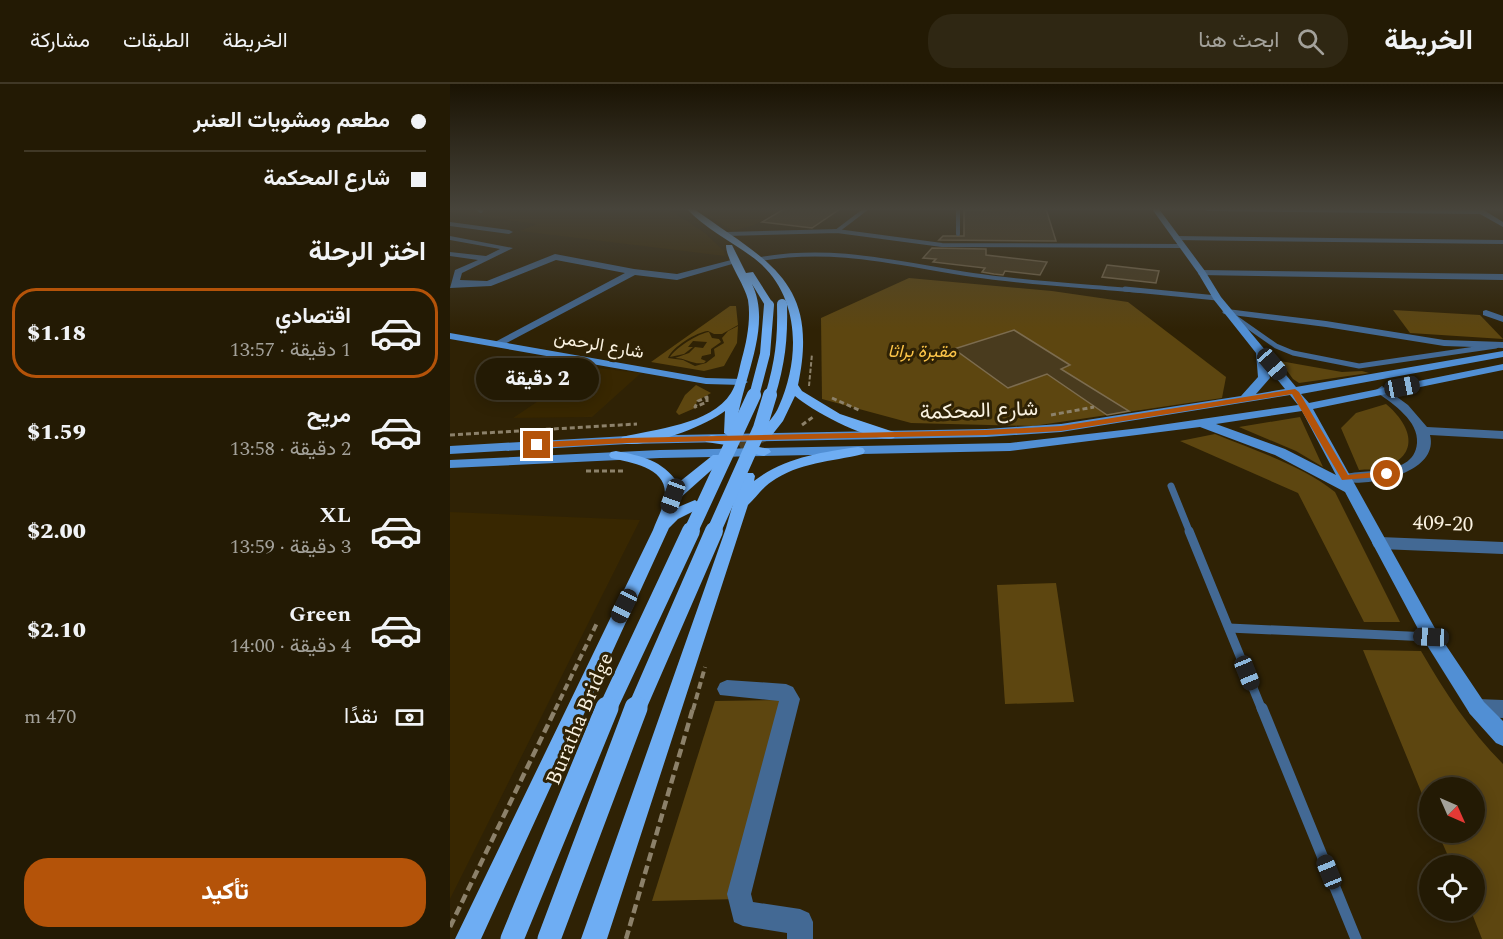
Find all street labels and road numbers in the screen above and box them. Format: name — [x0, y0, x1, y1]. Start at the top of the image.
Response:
street label: شارع الرحمن — [552, 324, 646, 366]
street label: شارع المحكمة — [919, 393, 1039, 429]
street label: 409-20 — [1412, 507, 1474, 541]
street label: Buratha Bridge — [538, 648, 622, 790]

